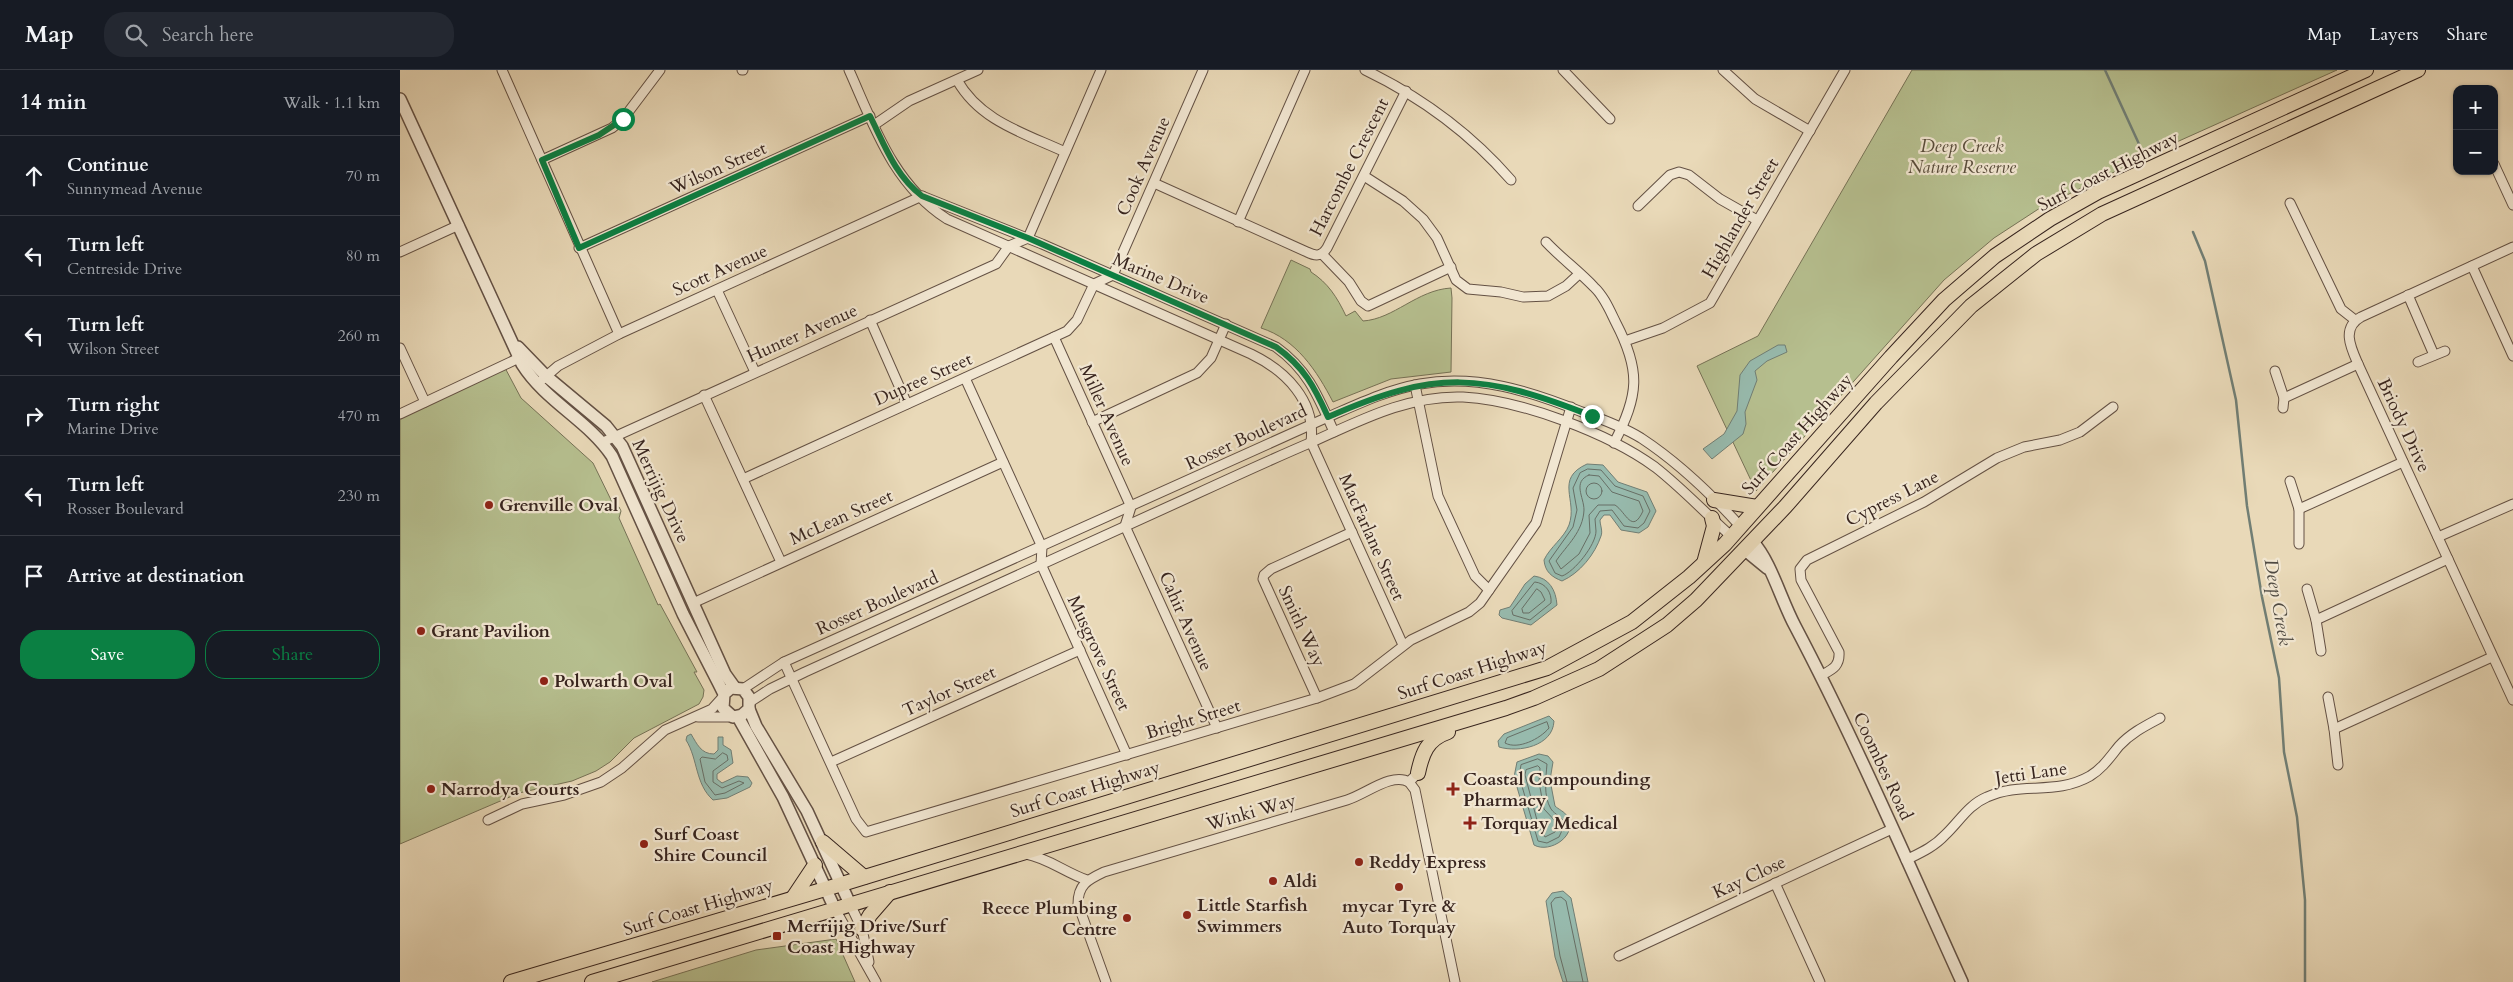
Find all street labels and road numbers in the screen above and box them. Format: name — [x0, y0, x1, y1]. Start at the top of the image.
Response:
street label: Harcombe Crescent — [1304, 94, 1395, 241]
street label: Cook Avenue — [1110, 113, 1176, 220]
street label: Surf Coast Highway — [2033, 125, 2184, 218]
street label: Wilson Street — [665, 136, 771, 201]
street label: Highlander Street — [1696, 153, 1785, 283]
street label: Scott Avenue — [669, 238, 772, 303]
street label: Marine Drive — [1108, 247, 1213, 310]
street label: Hunter Avenue — [743, 298, 862, 369]
street label: Dupree Street — [870, 347, 977, 412]
street label: Miller Avenue — [1073, 360, 1140, 470]
street label: Surf Coast Highway — [1736, 368, 1859, 500]
street label: Briody Drive — [2371, 374, 2436, 476]
street label: Rosser Boulevard — [1181, 398, 1311, 477]
street label: Merrijig Drive — [626, 435, 696, 547]
street label: Cypress Lane — [1841, 464, 1943, 533]
street label: MacFarlane Street — [1332, 470, 1411, 605]
street label: McLean Street — [786, 483, 897, 551]
street label: Rosser Boulevard — [812, 565, 943, 642]
street label: Cahir Avenue — [1153, 568, 1219, 675]
street label: Smith Way — [1272, 582, 1331, 671]
street label: Musgrove Street — [1061, 591, 1136, 715]
street label: Surf Coast Highway — [1394, 634, 1550, 706]
street label: Taylor Street — [899, 660, 1000, 723]
street label: Bright Street — [1143, 693, 1244, 746]
street label: Coombes Road — [1847, 708, 1919, 825]
street label: Surf Coast Highway — [1007, 755, 1164, 824]
street label: Jetti Lane — [1990, 756, 2069, 791]
street label: Winki Way — [1203, 788, 1299, 837]
street label: Kay Close — [1709, 850, 1790, 905]
street label: Surf Coast Highway — [620, 873, 777, 942]

